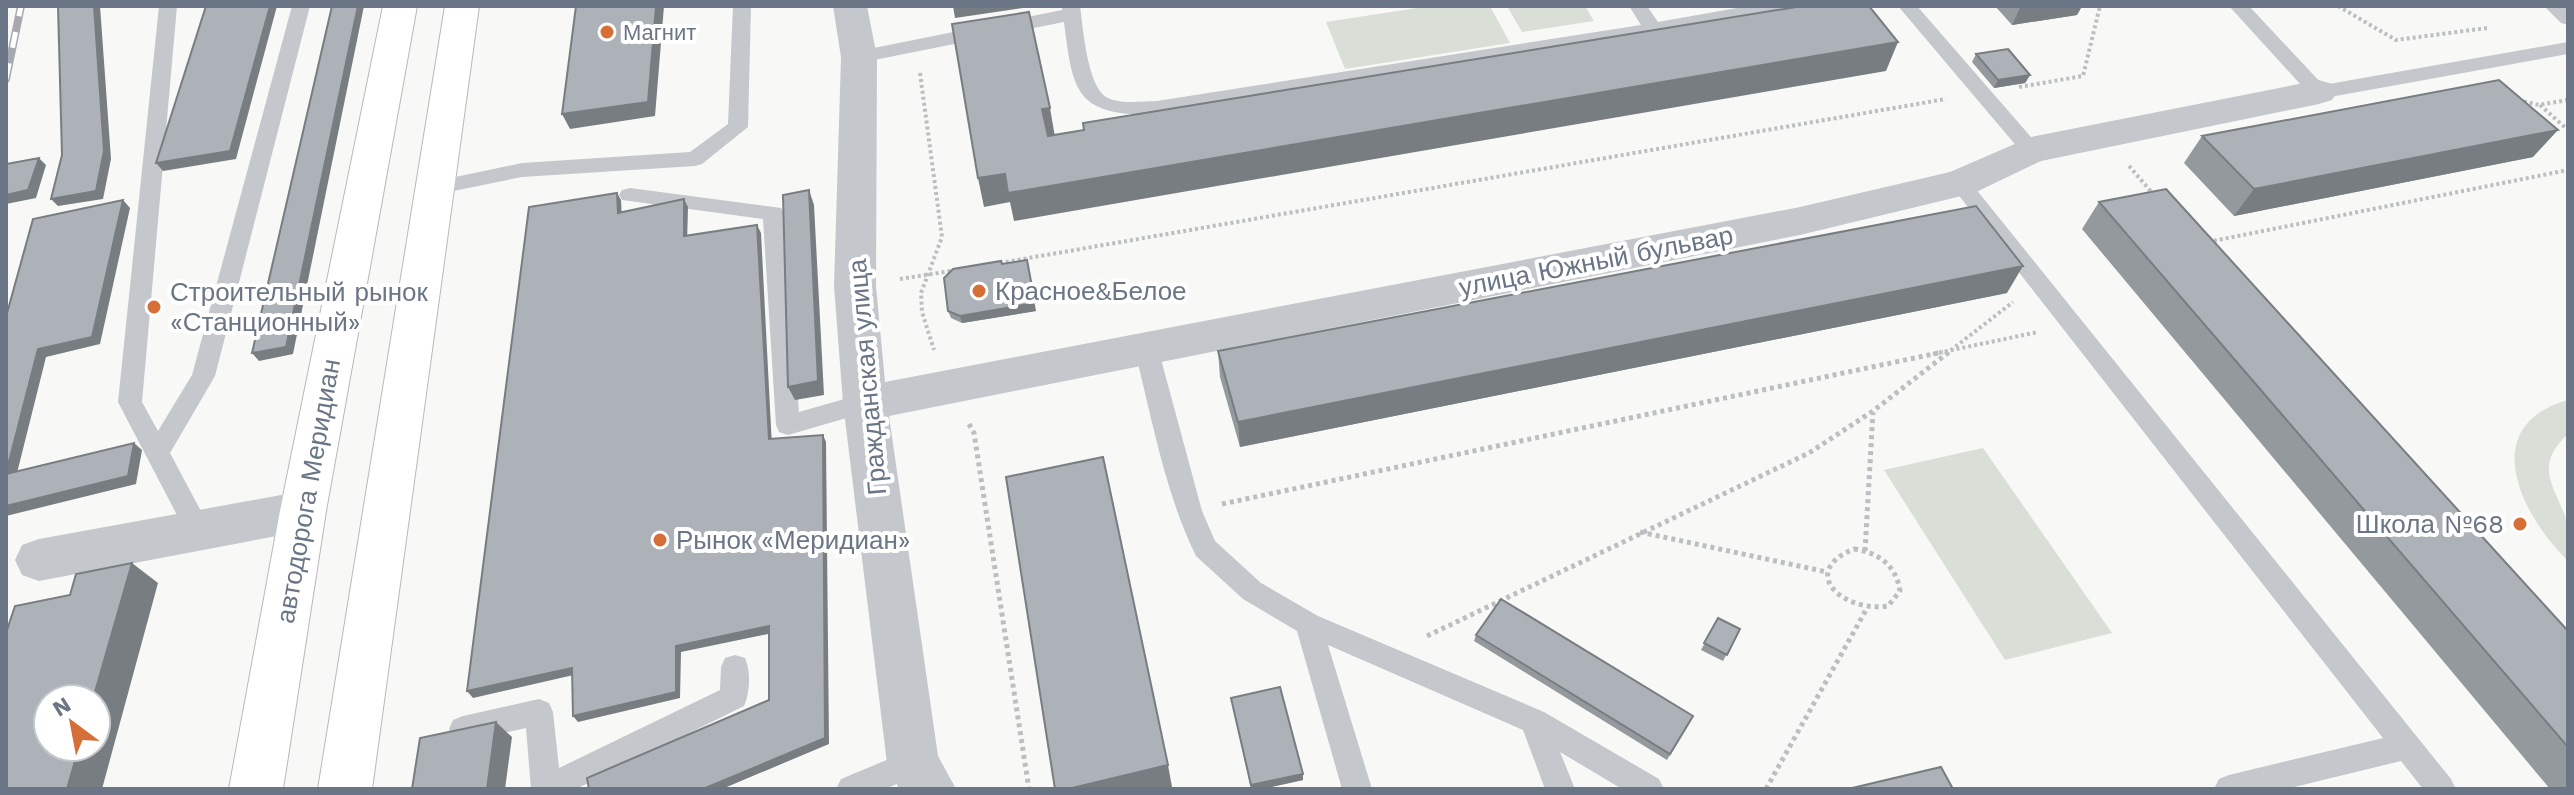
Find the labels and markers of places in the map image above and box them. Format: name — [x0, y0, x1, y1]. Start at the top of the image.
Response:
place label: Магнит — [623, 20, 696, 45]
marker: Магнит — [598, 23, 616, 41]
place label: Красное&Белое — [995, 276, 1187, 306]
place label: Строительный рынок «Станционный» — [170, 277, 428, 337]
marker: Красное&Белое — [970, 282, 988, 300]
marker: Строительный рынок «Станционный» — [145, 298, 163, 316]
place label: Школа №68 — [2356, 509, 2504, 539]
marker: Школа №68 — [2511, 515, 2529, 533]
place label: Рынок «Меридиан» — [676, 525, 911, 555]
marker: Рынок «Меридиан» — [651, 531, 669, 549]

